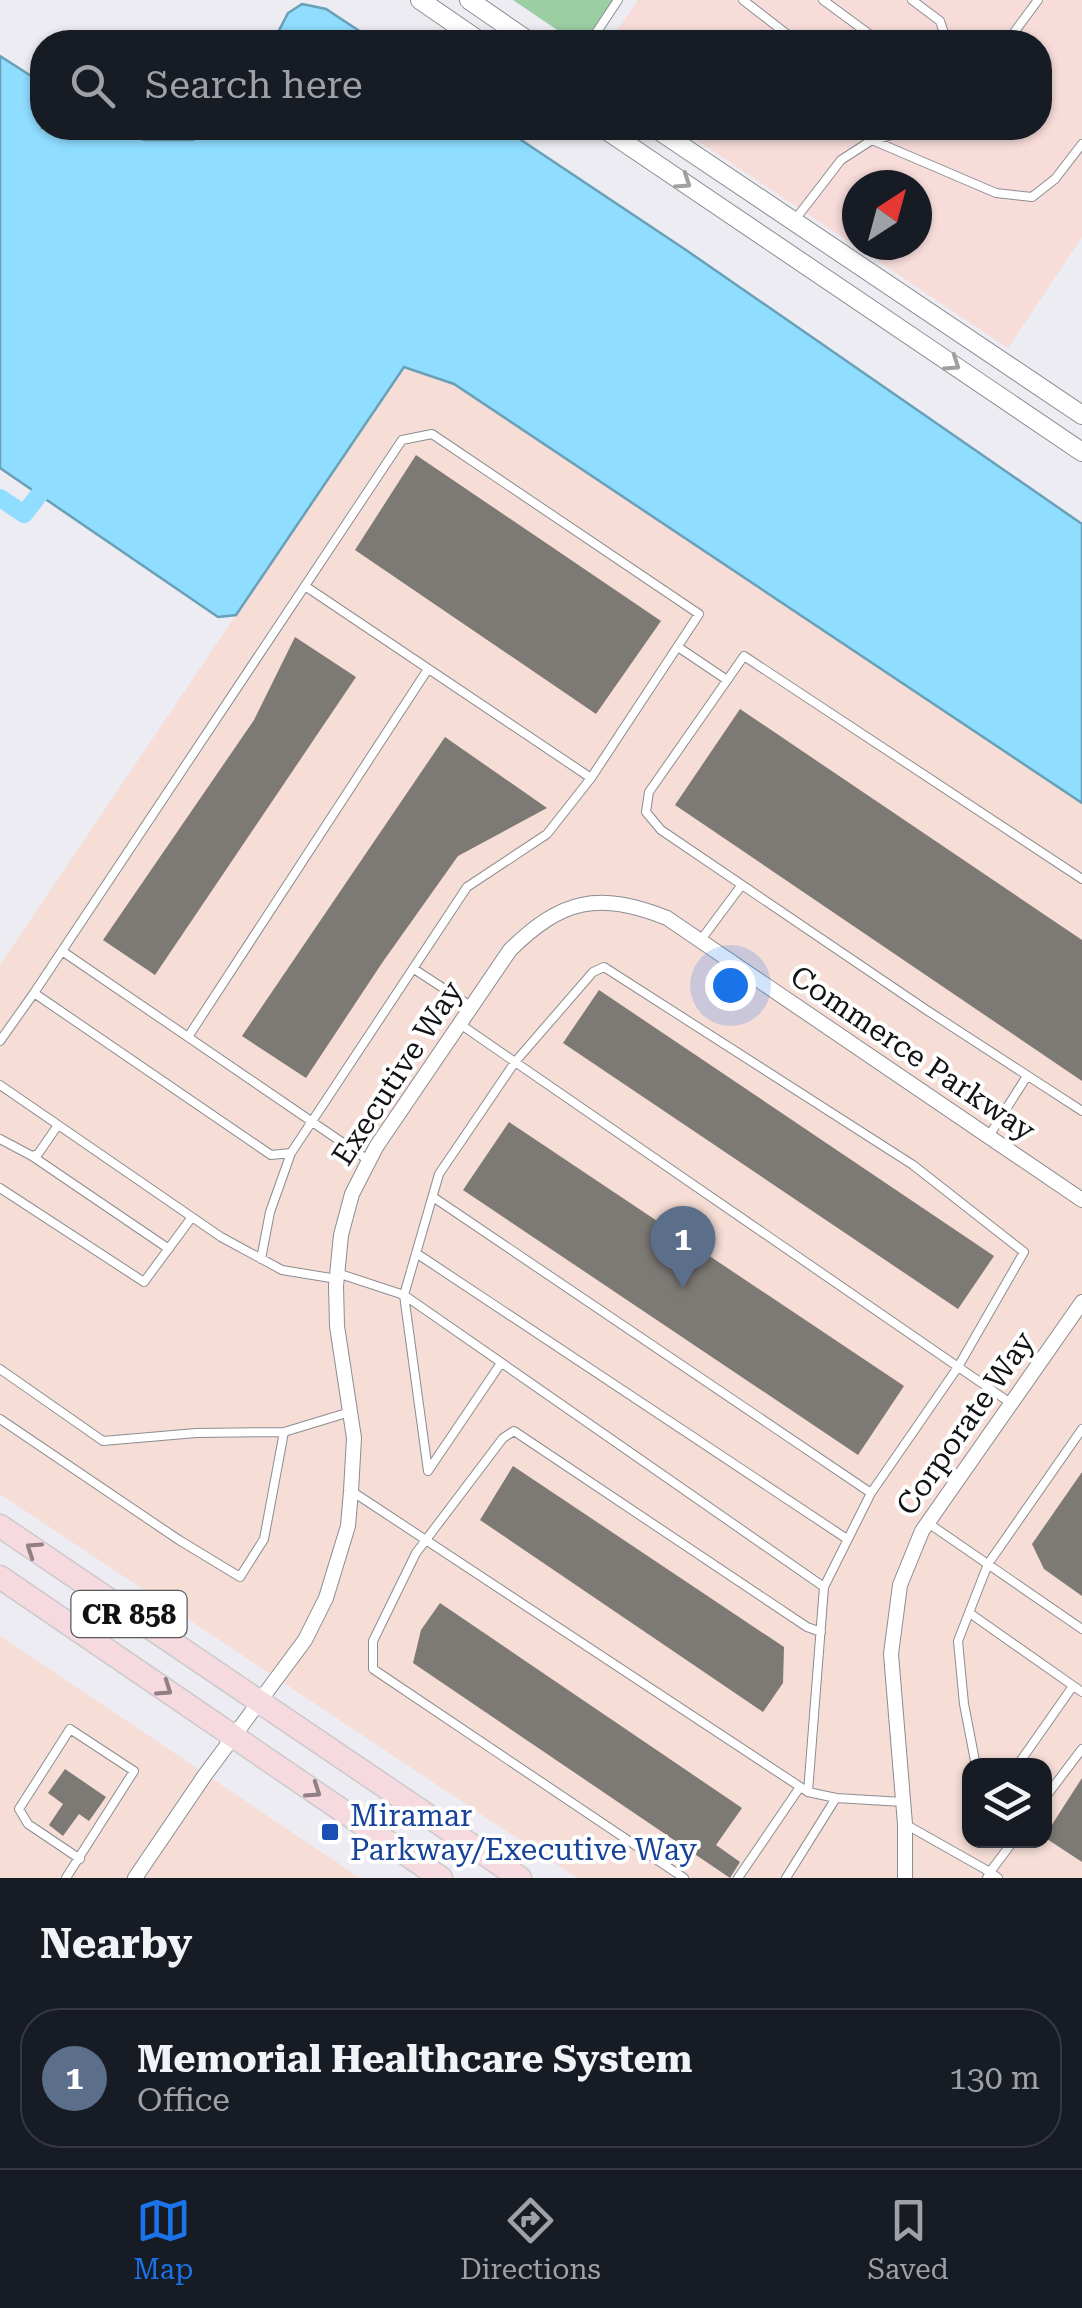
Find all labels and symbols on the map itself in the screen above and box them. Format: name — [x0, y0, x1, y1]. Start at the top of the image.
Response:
one-way arrow — [673, 170, 691, 189]
north arrow — [842, 170, 932, 260]
one-way arrow — [942, 352, 960, 371]
street label: Commerce Parkway — [784, 958, 1042, 1148]
your location — [705, 960, 756, 1011]
street label: Executive Way — [325, 974, 470, 1172]
pin: 1 — [650, 1206, 716, 1288]
street label: Corporate Way — [889, 1324, 1041, 1521]
one-way arrow — [26, 1543, 45, 1561]
road number: CR 858 — [72, 1591, 186, 1637]
one-way arrow — [154, 1677, 173, 1695]
one-way arrow — [303, 1779, 322, 1797]
place label: Miramar Parkway/Executive Way — [350, 1798, 697, 1867]
marker: Miramar Parkway/Executive Way — [319, 1821, 341, 1843]

